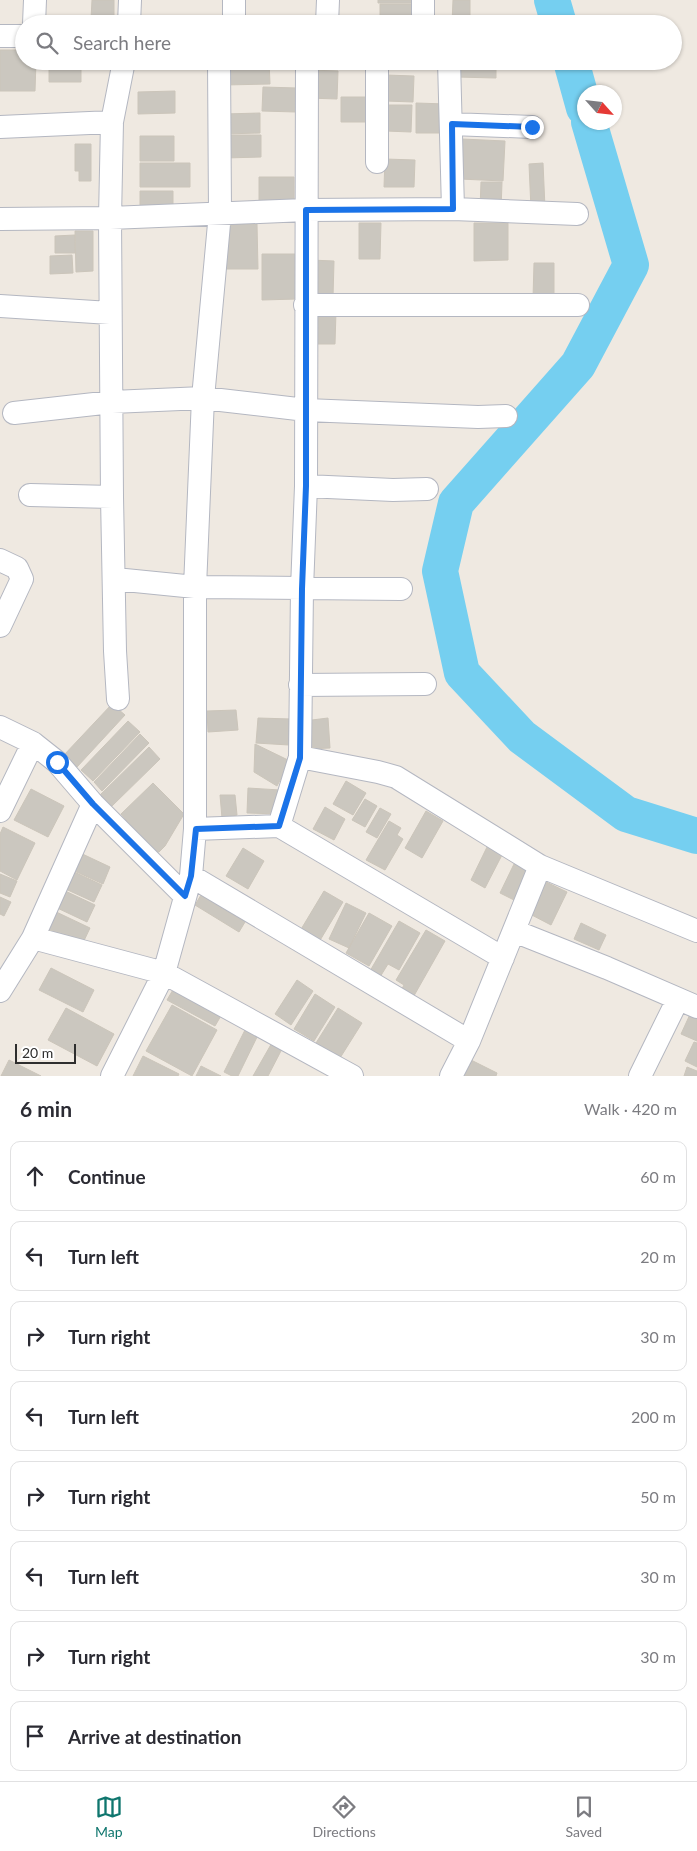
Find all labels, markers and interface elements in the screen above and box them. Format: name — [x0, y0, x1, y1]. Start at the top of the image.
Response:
search box — [15, 15, 682, 70]
icon: search — [33, 29, 61, 57]
text: Search here — [73, 31, 171, 54]
north arrow — [577, 85, 622, 130]
route end — [521, 116, 544, 139]
route start — [46, 751, 69, 774]
scale bar — [15, 1041, 76, 1064]
text: 20 m — [22, 1044, 53, 1061]
text: 6 min — [20, 1096, 72, 1121]
text: Walk · 420 m — [584, 1099, 677, 1118]
icon: ahead — [21, 1162, 49, 1190]
text: Continue — [68, 1165, 146, 1188]
text: 60 m — [640, 1167, 676, 1186]
icon: left — [21, 1242, 49, 1270]
text: Turn left — [68, 1245, 139, 1268]
text: 20 m — [640, 1247, 676, 1266]
icon: right — [21, 1322, 49, 1350]
text: Turn right — [68, 1325, 150, 1348]
text: 30 m — [640, 1327, 676, 1346]
icon: left — [21, 1402, 49, 1430]
text: Turn left — [68, 1405, 139, 1428]
text: 200 m — [631, 1407, 676, 1426]
icon: right — [21, 1482, 49, 1510]
text: Turn right — [68, 1485, 150, 1508]
text: 50 m — [640, 1487, 676, 1506]
icon: left — [21, 1562, 49, 1590]
text: Turn left — [68, 1565, 139, 1588]
text: 30 m — [640, 1567, 676, 1586]
icon: right — [21, 1642, 49, 1670]
text: Turn right — [68, 1645, 150, 1668]
text: 30 m — [640, 1647, 676, 1666]
icon: arrive — [21, 1722, 49, 1750]
text: Arrive at destination — [68, 1725, 241, 1748]
tab: Map — [95, 1793, 123, 1840]
tab: Directions — [313, 1793, 376, 1840]
tab: Saved — [566, 1793, 602, 1840]

